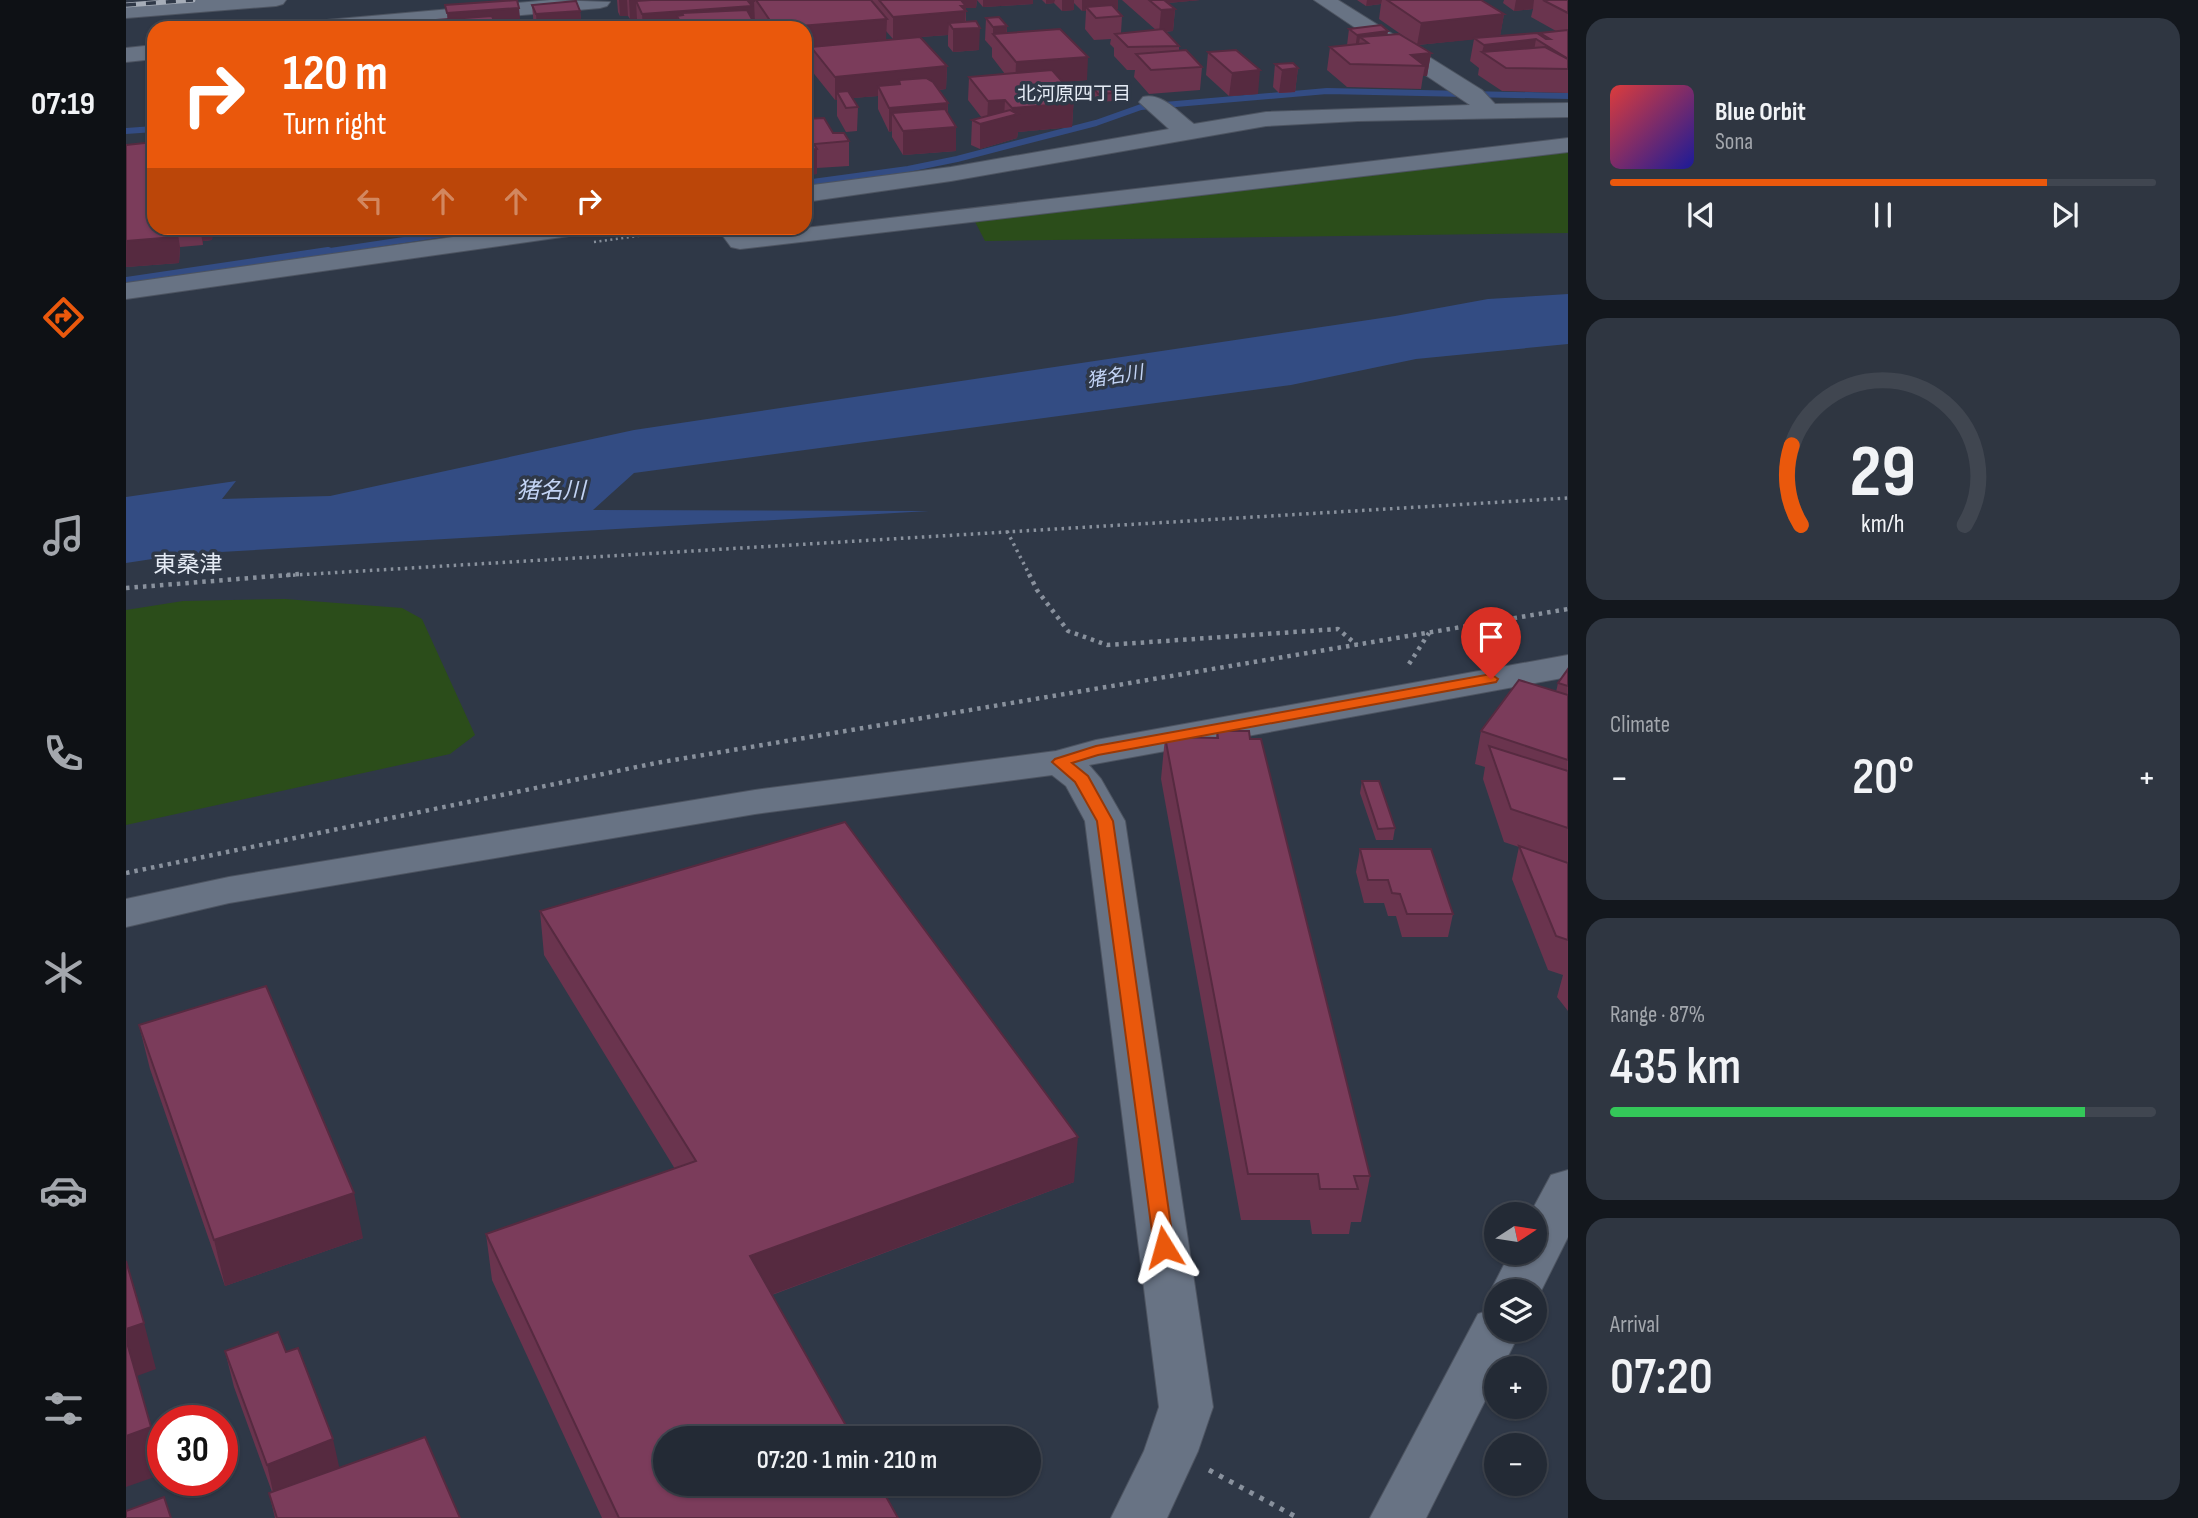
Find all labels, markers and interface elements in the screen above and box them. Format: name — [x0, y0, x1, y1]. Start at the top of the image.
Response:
text: 120 m — [283, 45, 388, 104]
icon: right — [168, 49, 259, 140]
district label: 北河原四丁目 — [1017, 83, 1131, 106]
text: 07:19 — [31, 85, 95, 124]
text: Blue Orbit — [1715, 97, 1806, 128]
text: Turn right — [283, 105, 387, 144]
text: Sona — [1715, 128, 1753, 156]
icon: left — [351, 182, 389, 220]
icon: ahead — [424, 182, 462, 220]
icon: ahead — [497, 182, 535, 220]
icon: right — [570, 182, 608, 220]
icon: previous — [1682, 196, 1720, 234]
icon: pause — [1864, 196, 1902, 234]
icon: next — [2046, 196, 2084, 234]
icon: directions — [39, 293, 88, 342]
water label: 猪名川 — [1085, 361, 1147, 393]
text: 29 — [1850, 429, 1916, 517]
water label: 猪名川 — [517, 477, 589, 505]
text: km/h — [1861, 509, 1905, 540]
icon: music — [39, 511, 88, 560]
district label: 東桑津 — [154, 551, 223, 579]
pin — [1461, 607, 1521, 679]
icon: arrive — [1472, 618, 1510, 656]
text: Climate — [1610, 711, 1670, 739]
icon: phone — [39, 729, 88, 778]
text: 20° — [1852, 746, 1914, 809]
text: − — [1610, 756, 1629, 801]
text: + — [2137, 756, 2156, 801]
icon: climate — [39, 948, 88, 997]
text: Range · 87% — [1610, 1001, 1705, 1029]
text: 435 km — [1610, 1036, 1741, 1099]
icon: car — [39, 1166, 88, 1215]
north arrow — [1484, 1202, 1547, 1265]
map controls — [1484, 1202, 1547, 1496]
position arrow — [1127, 1210, 1201, 1284]
button: layers — [1484, 1279, 1547, 1342]
text: Arrival — [1610, 1311, 1659, 1339]
text: 07:20 — [1610, 1346, 1713, 1409]
button: + — [1484, 1356, 1547, 1419]
icon: filters — [39, 1384, 88, 1433]
speed limit sign: 30 — [147, 1405, 238, 1496]
button: − — [1484, 1433, 1547, 1496]
text: 07:20 · 1 min · 210 m — [757, 1445, 937, 1476]

